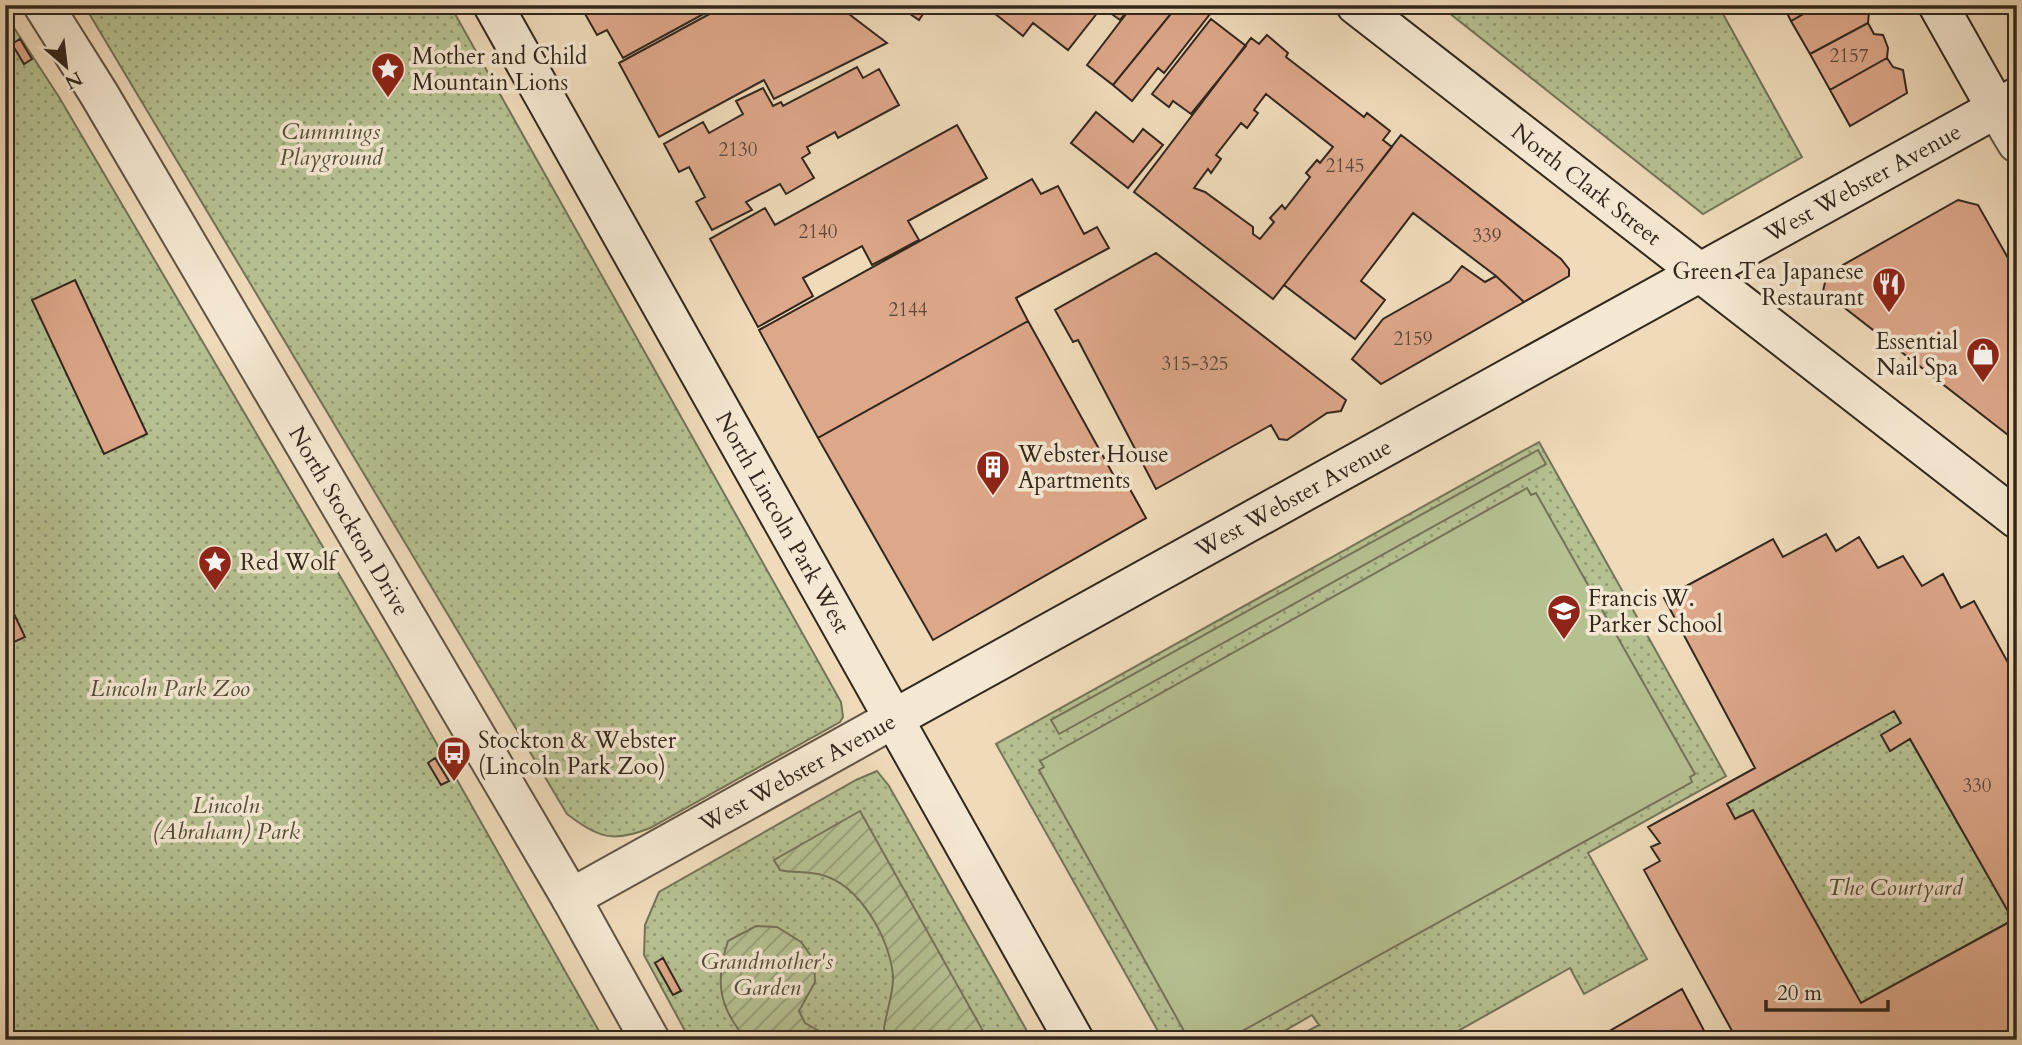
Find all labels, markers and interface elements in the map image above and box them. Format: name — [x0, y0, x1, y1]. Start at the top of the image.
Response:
north arrow — [32, 32, 102, 102]
place label: Mother and Child Mountain Lions — [412, 41, 588, 98]
house number: 2157 — [1830, 43, 1869, 69]
place icon: Mother and Child Mountain Lions — [369, 50, 407, 99]
text: N — [60, 65, 87, 96]
park label: Cummings Playground — [280, 116, 383, 173]
street label: North Clark Street — [1505, 116, 1668, 252]
street label: West Webster Avenue — [1758, 116, 1966, 250]
house number: 2130 — [719, 137, 758, 163]
house number: 2145 — [1326, 153, 1364, 179]
house number: 2140 — [799, 219, 838, 245]
house number: 339 — [1472, 223, 1502, 249]
place label: Green Tea Japanese Restaurant — [1672, 256, 1864, 313]
restaurant icon: Green Tea Japanese Restaurant — [1870, 265, 1908, 314]
house number: 2144 — [889, 297, 928, 323]
house number: 2159 — [1394, 326, 1433, 352]
place label: Essential Nail Spa — [1875, 326, 1958, 383]
shop icon: Essential Nail Spa — [1964, 335, 2002, 384]
house number: 315-325 — [1162, 351, 1228, 377]
street label: North Lincoln Park West — [709, 406, 858, 638]
street label: North Stockton Drive — [282, 420, 417, 621]
street label: West Webster Avenue — [1189, 431, 1397, 565]
place label: Webster House Apartments — [1017, 439, 1169, 496]
building icon: Webster House Apartments — [974, 448, 1012, 497]
place icon: Red Wolf — [196, 543, 234, 592]
place label: Red Wolf — [240, 547, 339, 578]
place label: Francis W. Parker School — [1588, 583, 1723, 640]
school or university icon: Francis W. Parker School — [1545, 592, 1583, 641]
park label: Lincoln Park Zoo — [90, 673, 250, 704]
street label: West Webster Avenue — [693, 705, 901, 840]
place label: Stockton & Webster (Lincoln Park Zoo) — [478, 725, 677, 782]
bus stop icon: Stockton & Webster (Lincoln Park Zoo) — [435, 734, 473, 783]
house number: 330 — [1962, 773, 1992, 799]
park label: Lincoln (Abraham) Park — [152, 790, 301, 847]
park label: The Courtyard — [1827, 872, 1963, 903]
park label: Grandmother's Garden — [701, 946, 833, 1003]
scale bar — [1766, 968, 1889, 1012]
text: 20 m — [1777, 979, 1822, 1008]

